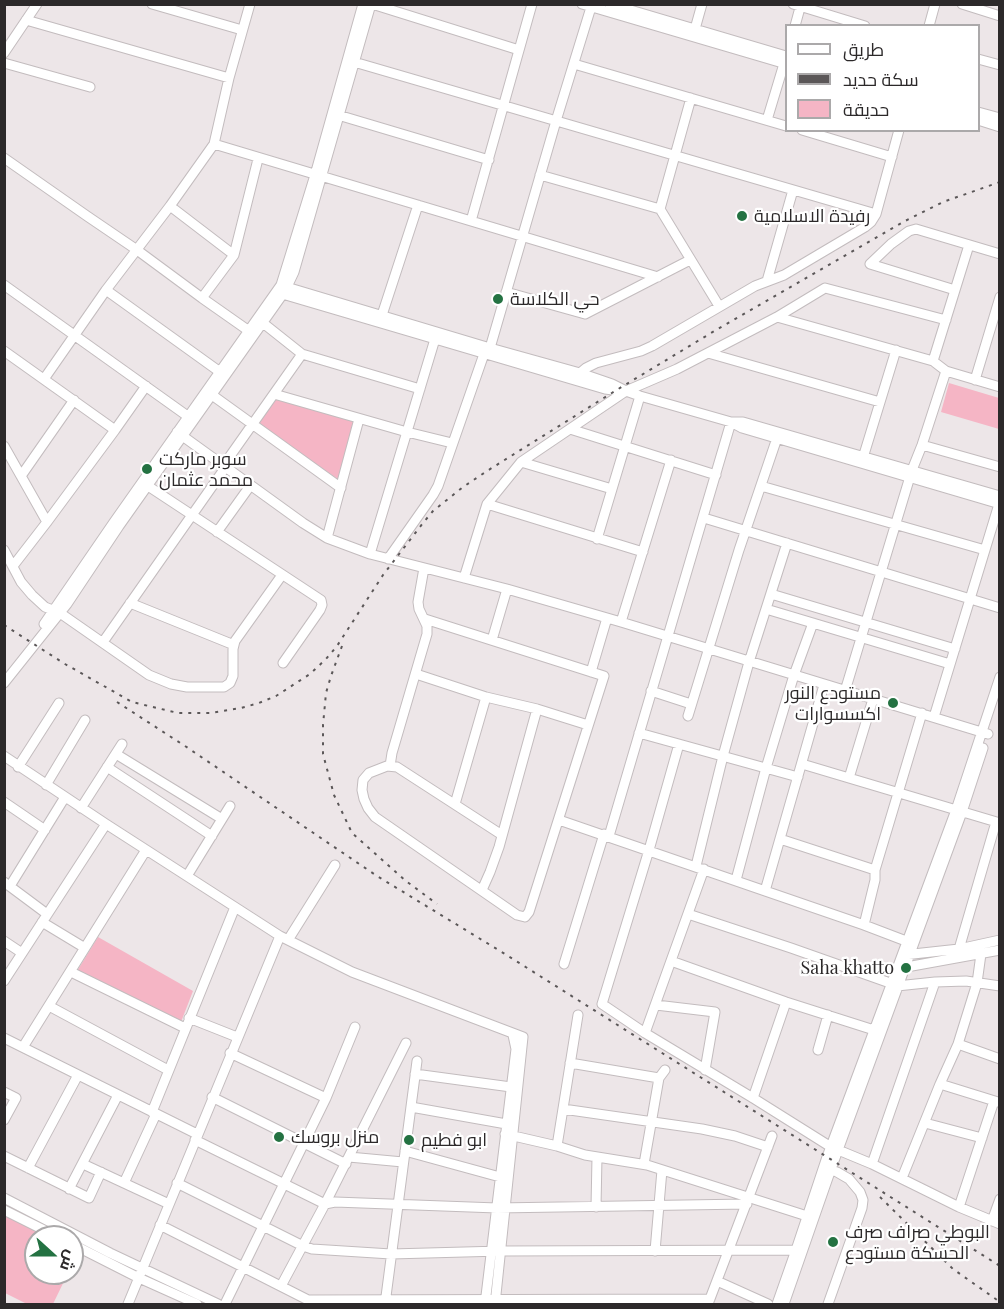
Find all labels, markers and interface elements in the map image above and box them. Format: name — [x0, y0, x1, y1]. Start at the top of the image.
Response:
legend — [785, 24, 980, 132]
text: طريق — [843, 37, 884, 61]
text: سكة حديد — [843, 67, 919, 91]
text: حديقة — [843, 97, 889, 121]
place label: رفيدة الاسلامية — [754, 205, 870, 227]
marker: رفيدة الاسلامية — [735, 209, 749, 223]
place label: حي الكلاسة — [510, 288, 599, 310]
marker: حي الكلاسة — [491, 292, 505, 306]
place label: سوبر ماركت محمد عثمان — [159, 448, 253, 490]
marker: سوبر ماركت محمد عثمان — [140, 462, 154, 476]
place label: مستودع النور اكسسوارات — [785, 682, 881, 724]
marker: مستودع النور اكسسوارات — [886, 696, 900, 710]
place label: Saha khatto — [800, 957, 894, 979]
marker: Saha khatto — [899, 961, 913, 975]
place label: منزل بروسك — [291, 1126, 379, 1148]
place label: ابو فطيم — [421, 1129, 487, 1151]
marker: منزل بروسك — [272, 1130, 286, 1144]
marker: ابو فطيم — [402, 1133, 416, 1147]
place label: البوطي صراف صرف الحسكة مستودع — [845, 1221, 990, 1264]
north arrow — [24, 1225, 84, 1285]
marker: البوطي صراف صرف الحسكة مستودع — [826, 1235, 840, 1249]
text: ش — [56, 1248, 83, 1274]

